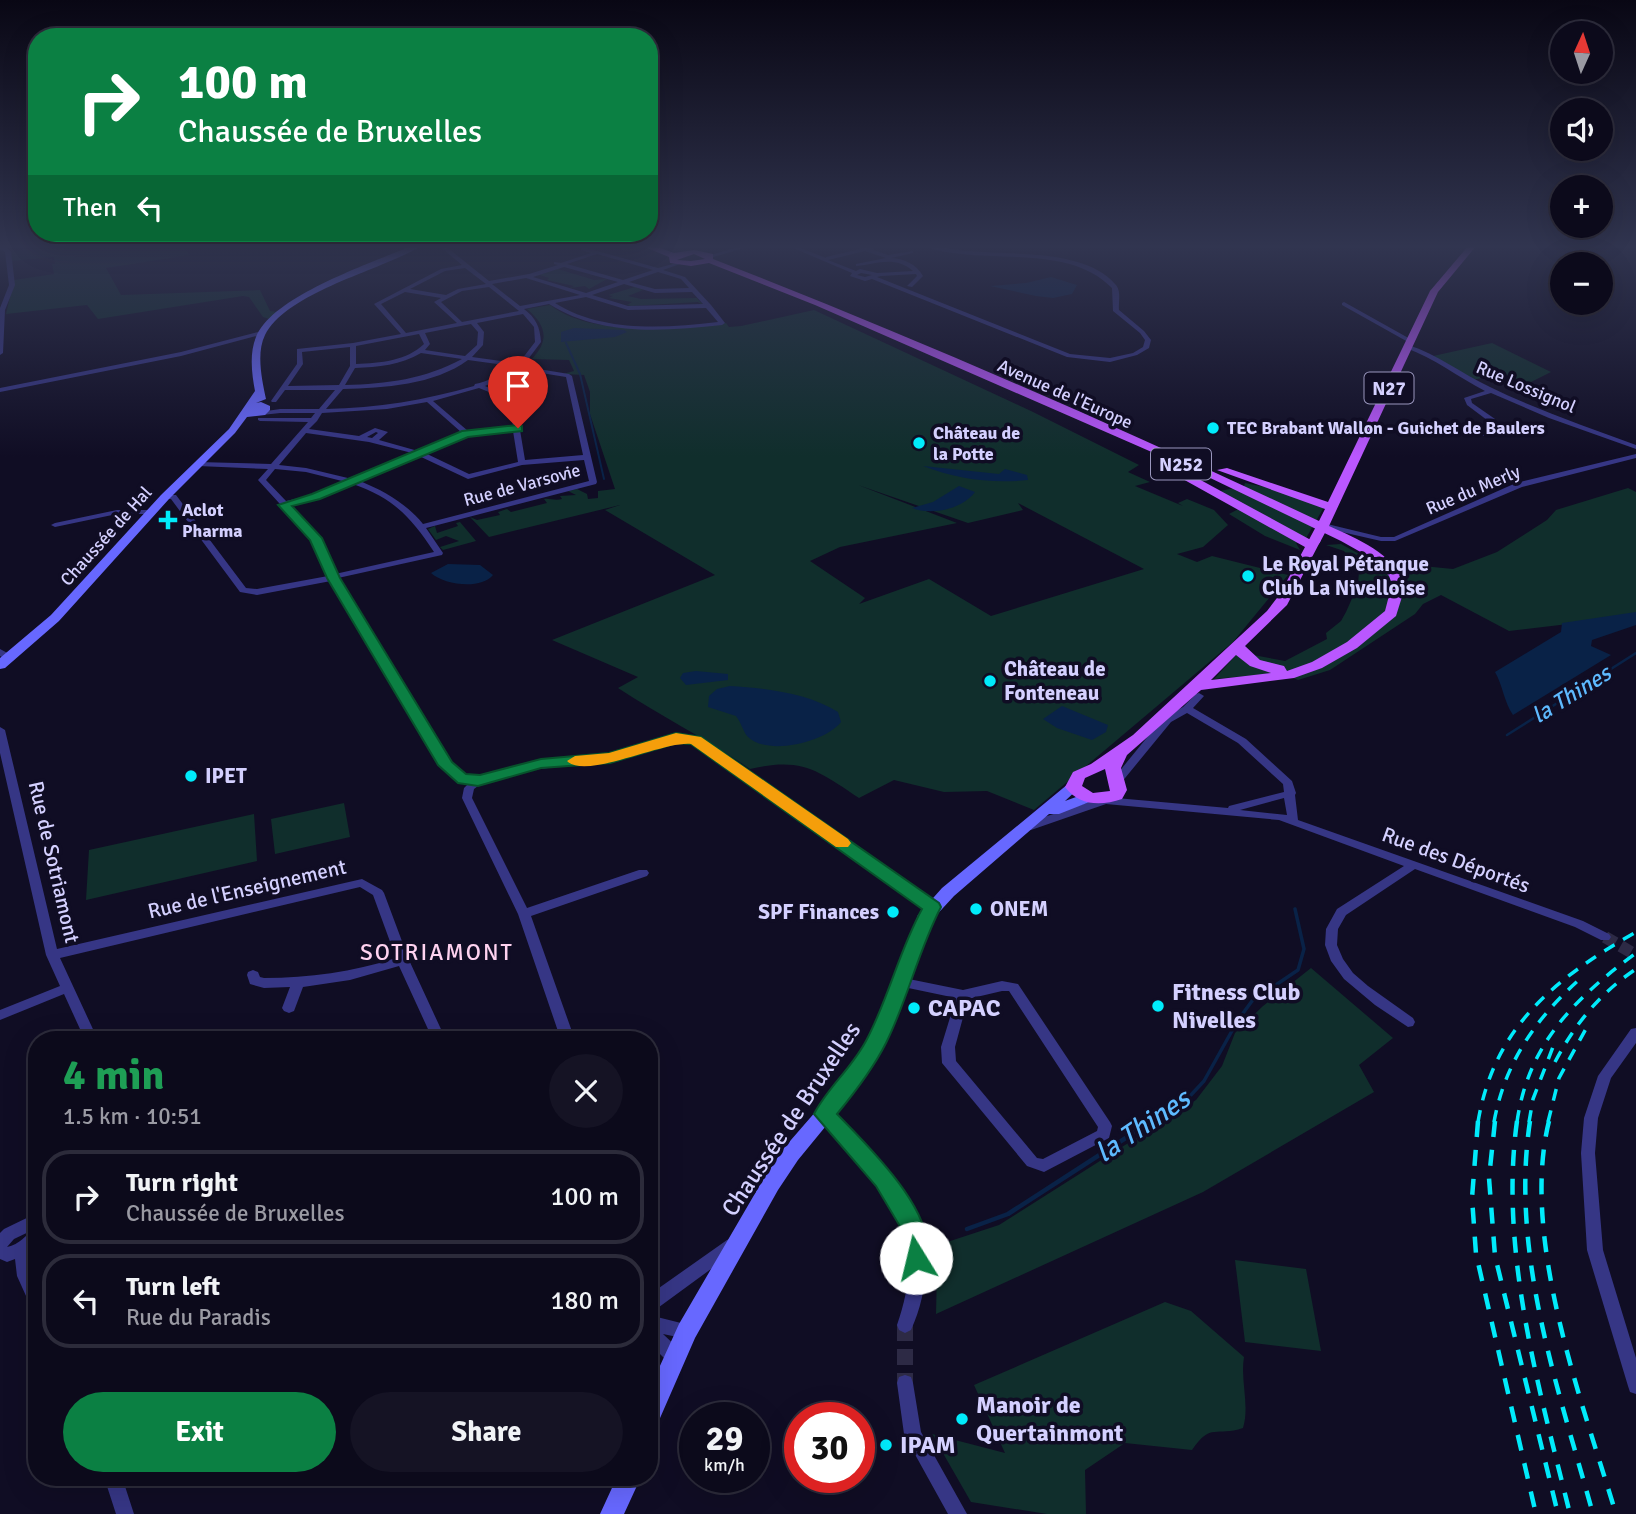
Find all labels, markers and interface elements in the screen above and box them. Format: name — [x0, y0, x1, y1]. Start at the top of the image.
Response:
north arrow — [1550, 21, 1614, 84]
map controls — [1550, 21, 1613, 315]
text: 100 m — [178, 52, 308, 112]
icon: right — [63, 56, 154, 147]
button: sound — [1550, 98, 1613, 161]
text: Chaussée de Bruxelles — [178, 112, 482, 151]
button: + — [1550, 175, 1613, 238]
icon: left — [131, 189, 169, 227]
text: Then — [63, 192, 117, 224]
button: − — [1550, 252, 1613, 315]
street label: Avenue de l'Europe — [994, 354, 1136, 434]
pin — [488, 356, 548, 428]
street label: Rue Lossignol — [1473, 356, 1579, 418]
icon: arrive — [499, 367, 537, 405]
road number: N27 — [1364, 372, 1414, 404]
place label: TEC Brabant Wallon - Guichet de Baulers — [1227, 417, 1545, 439]
marker: TEC Brabant Wallon - Guichet de Baulers — [1205, 420, 1221, 436]
place label: Château de la Potte — [933, 422, 1020, 465]
marker: Château de la Potte — [911, 435, 927, 451]
road number: N252 — [1151, 449, 1211, 480]
street label: Rue de Varsovie — [461, 459, 583, 511]
street label: Rue du Merly — [1423, 460, 1524, 520]
street label: Chaussée de Hal — [56, 482, 156, 590]
place label: Aclot Pharma — [182, 499, 243, 542]
marker: Aclot Pharma — [160, 512, 176, 528]
place label: Le Royal Pétanque Club La Nivelloise — [1262, 551, 1429, 601]
marker: Le Royal Pétanque Club La Nivelloise — [1240, 568, 1256, 584]
place label: Château de Fonteneau — [1004, 656, 1106, 706]
water label: la Thines — [1526, 658, 1618, 730]
marker: Château de Fonteneau — [982, 673, 998, 689]
place label: IPET — [205, 763, 247, 789]
marker: IPET — [183, 768, 199, 784]
street label: Rue de Sotriamont — [23, 778, 85, 946]
street label: Rue des Déportés — [1379, 821, 1533, 899]
street label: Rue de l'Enseignement — [145, 854, 349, 924]
place label: ONEM — [990, 896, 1048, 922]
place label: SPF Finances — [758, 899, 879, 925]
marker: ONEM — [968, 901, 984, 917]
marker: SPF Finances — [885, 904, 901, 920]
district label: SOTRIAMONT — [360, 938, 514, 967]
place label: Fitness Club Nivelles — [1172, 977, 1300, 1035]
place label: CAPAC — [928, 993, 1001, 1023]
marker: Fitness Club Nivelles — [1150, 998, 1166, 1014]
marker: CAPAC — [906, 1000, 922, 1016]
street label: Chaussée de Bruxelles — [715, 1016, 867, 1222]
text: 4 min — [63, 1050, 164, 1101]
button: close — [549, 1054, 623, 1128]
water label: la Thines — [1089, 1080, 1199, 1170]
text: 1.5 km · 10:51 — [63, 1102, 202, 1131]
text: Turn right — [126, 1167, 238, 1199]
icon: right — [67, 1178, 105, 1216]
text: 100 m — [550, 1181, 619, 1213]
text: Chaussée de Bruxelles — [126, 1199, 345, 1228]
position arrow — [879, 1221, 953, 1295]
text: Turn left — [126, 1271, 220, 1303]
icon: left — [67, 1282, 105, 1320]
text: 180 m — [550, 1285, 619, 1317]
text: Rue du Paradis — [126, 1303, 271, 1332]
place label: Manoir de Quertainmont — [976, 1390, 1123, 1448]
button: Exit — [63, 1392, 336, 1472]
button: Share — [350, 1392, 623, 1472]
speed limit sign: 30 — [784, 1402, 875, 1493]
marker: Manoir de Quertainmont — [954, 1411, 970, 1427]
text: 29 — [706, 1417, 743, 1460]
place label: IPAM — [900, 1430, 956, 1460]
marker: IPAM — [878, 1437, 894, 1453]
text: km/h — [704, 1454, 745, 1476]

